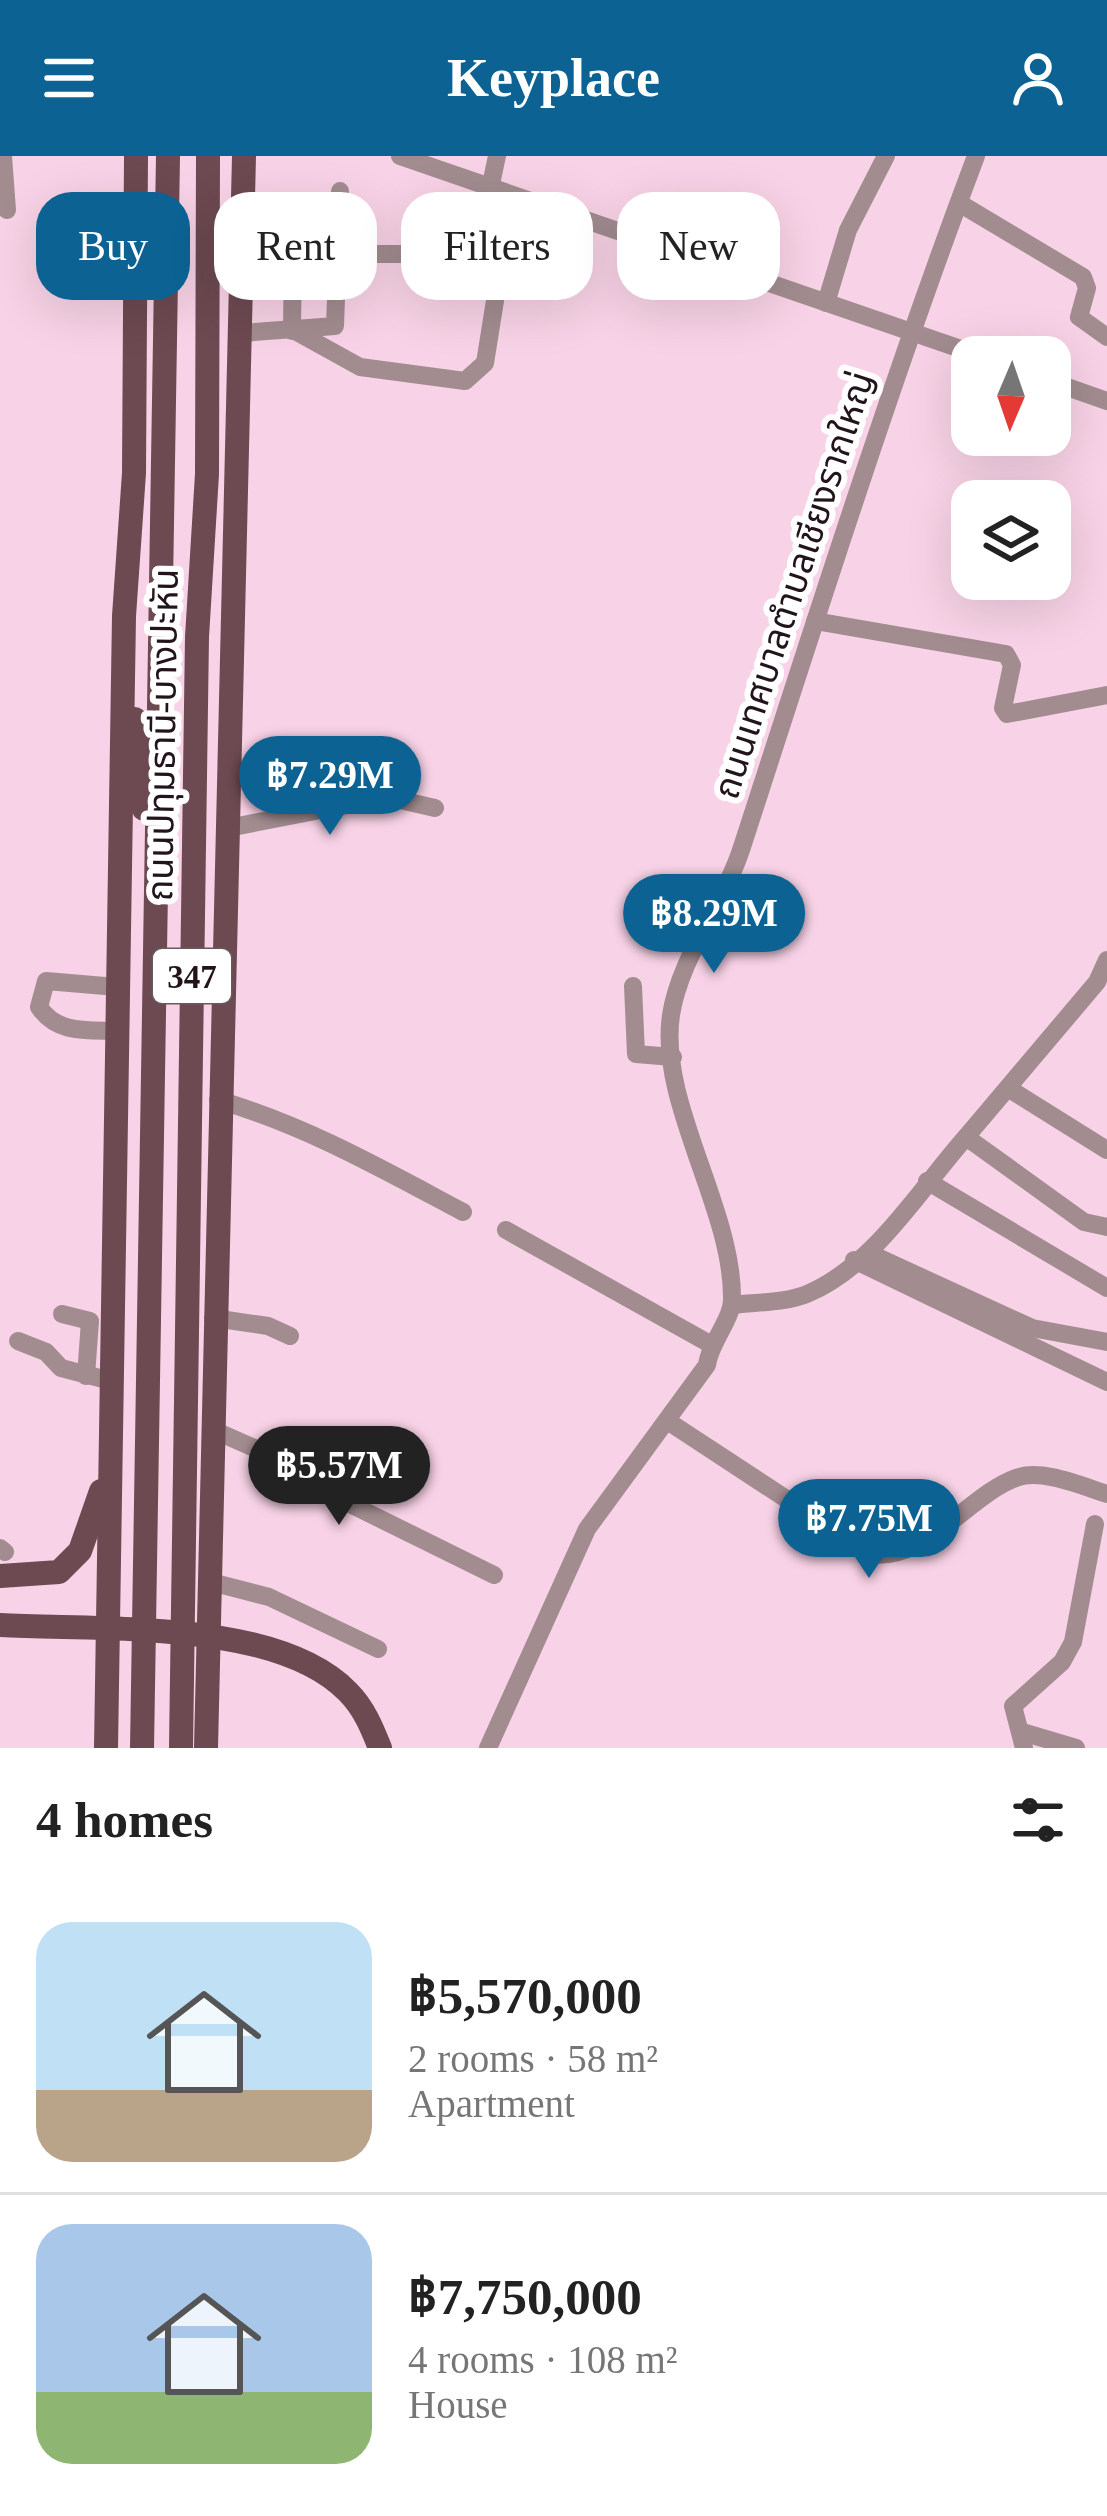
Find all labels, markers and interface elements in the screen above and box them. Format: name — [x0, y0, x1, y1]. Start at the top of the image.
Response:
icon: menu — [36, 45, 102, 111]
icon: person — [1005, 45, 1071, 111]
text: Keyplace — [447, 48, 660, 108]
chip: Buy — [36, 192, 190, 300]
chip: Rent — [214, 192, 377, 300]
chip: Filters — [401, 192, 593, 300]
chip: New — [617, 192, 780, 300]
north arrow — [951, 336, 1071, 456]
map controls — [951, 336, 1071, 600]
street label: ถนนเทศบาลตำบลเชียงรากใหญ่ — [706, 367, 882, 804]
button: layers — [951, 480, 1071, 600]
street label: ถนนปทุมธานี-บางปะหัน — [140, 568, 187, 902]
pin: ฿7.29M — [232, 736, 428, 838]
text: ฿7.29M — [266, 753, 394, 796]
pin: ฿8.29M — [616, 874, 812, 976]
text: ฿8.29M — [650, 891, 778, 934]
road number: 347 — [153, 949, 231, 1003]
pin: ฿5.57M — [241, 1426, 437, 1528]
text: ฿5.57M — [275, 1443, 403, 1486]
pin: ฿7.75M — [771, 1479, 967, 1581]
text: ฿7.75M — [805, 1496, 933, 1539]
icon: filters — [1005, 1787, 1071, 1853]
text: 4 homes — [36, 1792, 213, 1848]
text: ฿5,570,000 — [408, 1968, 642, 2024]
icon: home — [132, 1970, 276, 2114]
text: 2 rooms · 58 m² — [408, 2037, 658, 2080]
text: Apartment — [408, 2082, 575, 2125]
text: ฿7,750,000 — [408, 2269, 642, 2325]
icon: home — [132, 2272, 276, 2416]
text: 4 rooms · 108 m² — [408, 2338, 678, 2381]
text: House — [408, 2383, 508, 2426]

